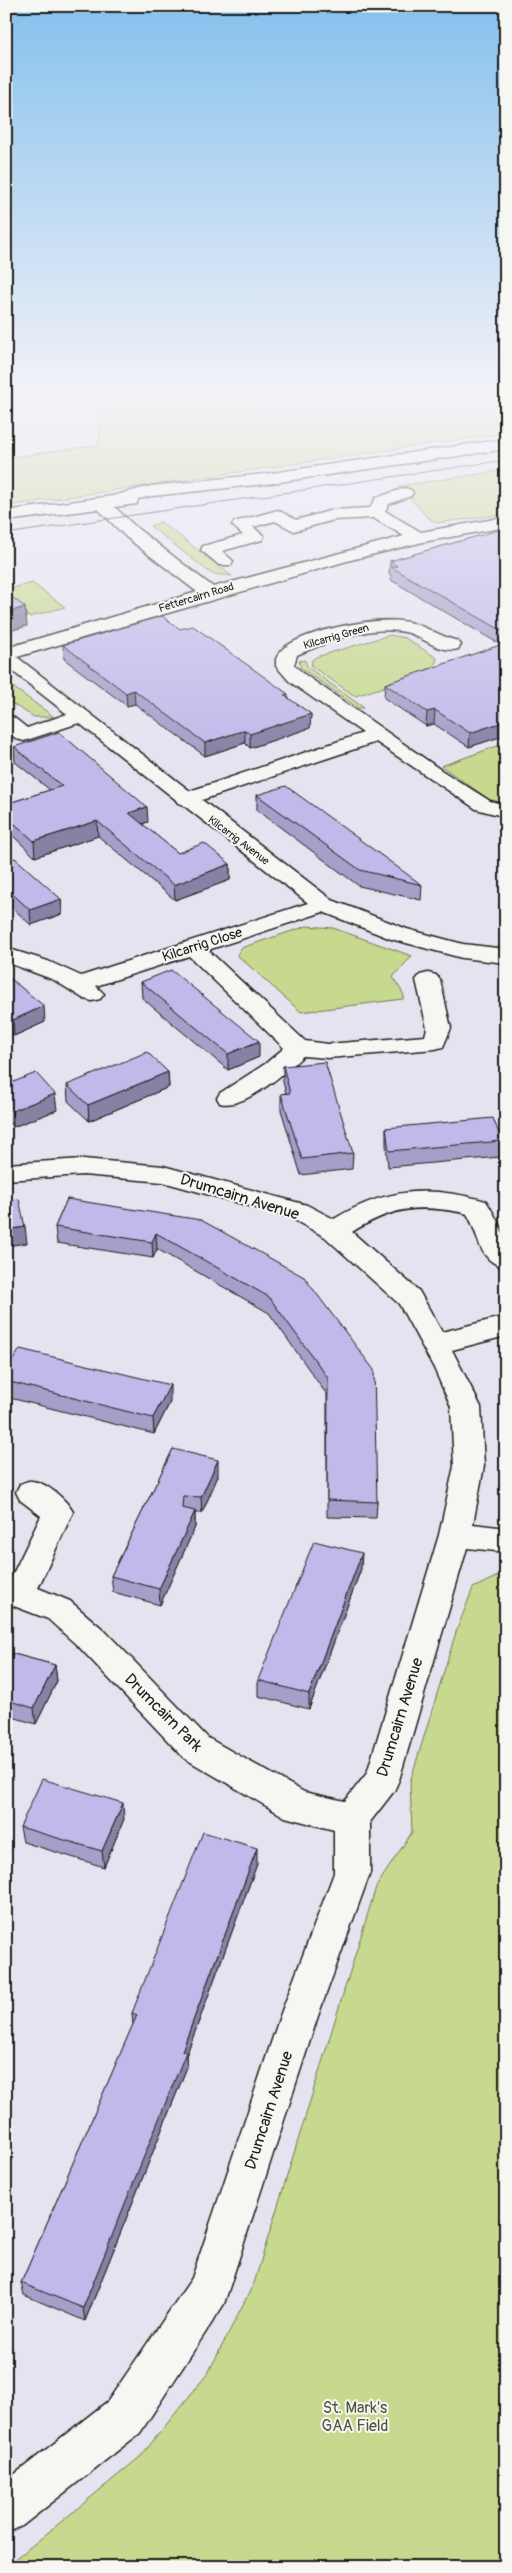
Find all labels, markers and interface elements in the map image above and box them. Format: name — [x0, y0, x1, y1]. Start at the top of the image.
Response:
street label: Fettercairn Road — [157, 580, 235, 615]
street label: Kilcarrig Green — [302, 621, 370, 652]
street label: Kilcarrig Avenue — [205, 813, 272, 868]
street label: Kilcarrig Close — [160, 924, 244, 965]
street label: Drumcairn Avenue — [178, 1169, 302, 1225]
street label: Drumcairn Avenue — [372, 1655, 428, 1779]
street label: Drumcairn Park — [120, 1670, 207, 1756]
street label: Drumcairn Avenue — [240, 2048, 298, 2172]
park label: St. Mark's GAA Field — [322, 2398, 388, 2436]

